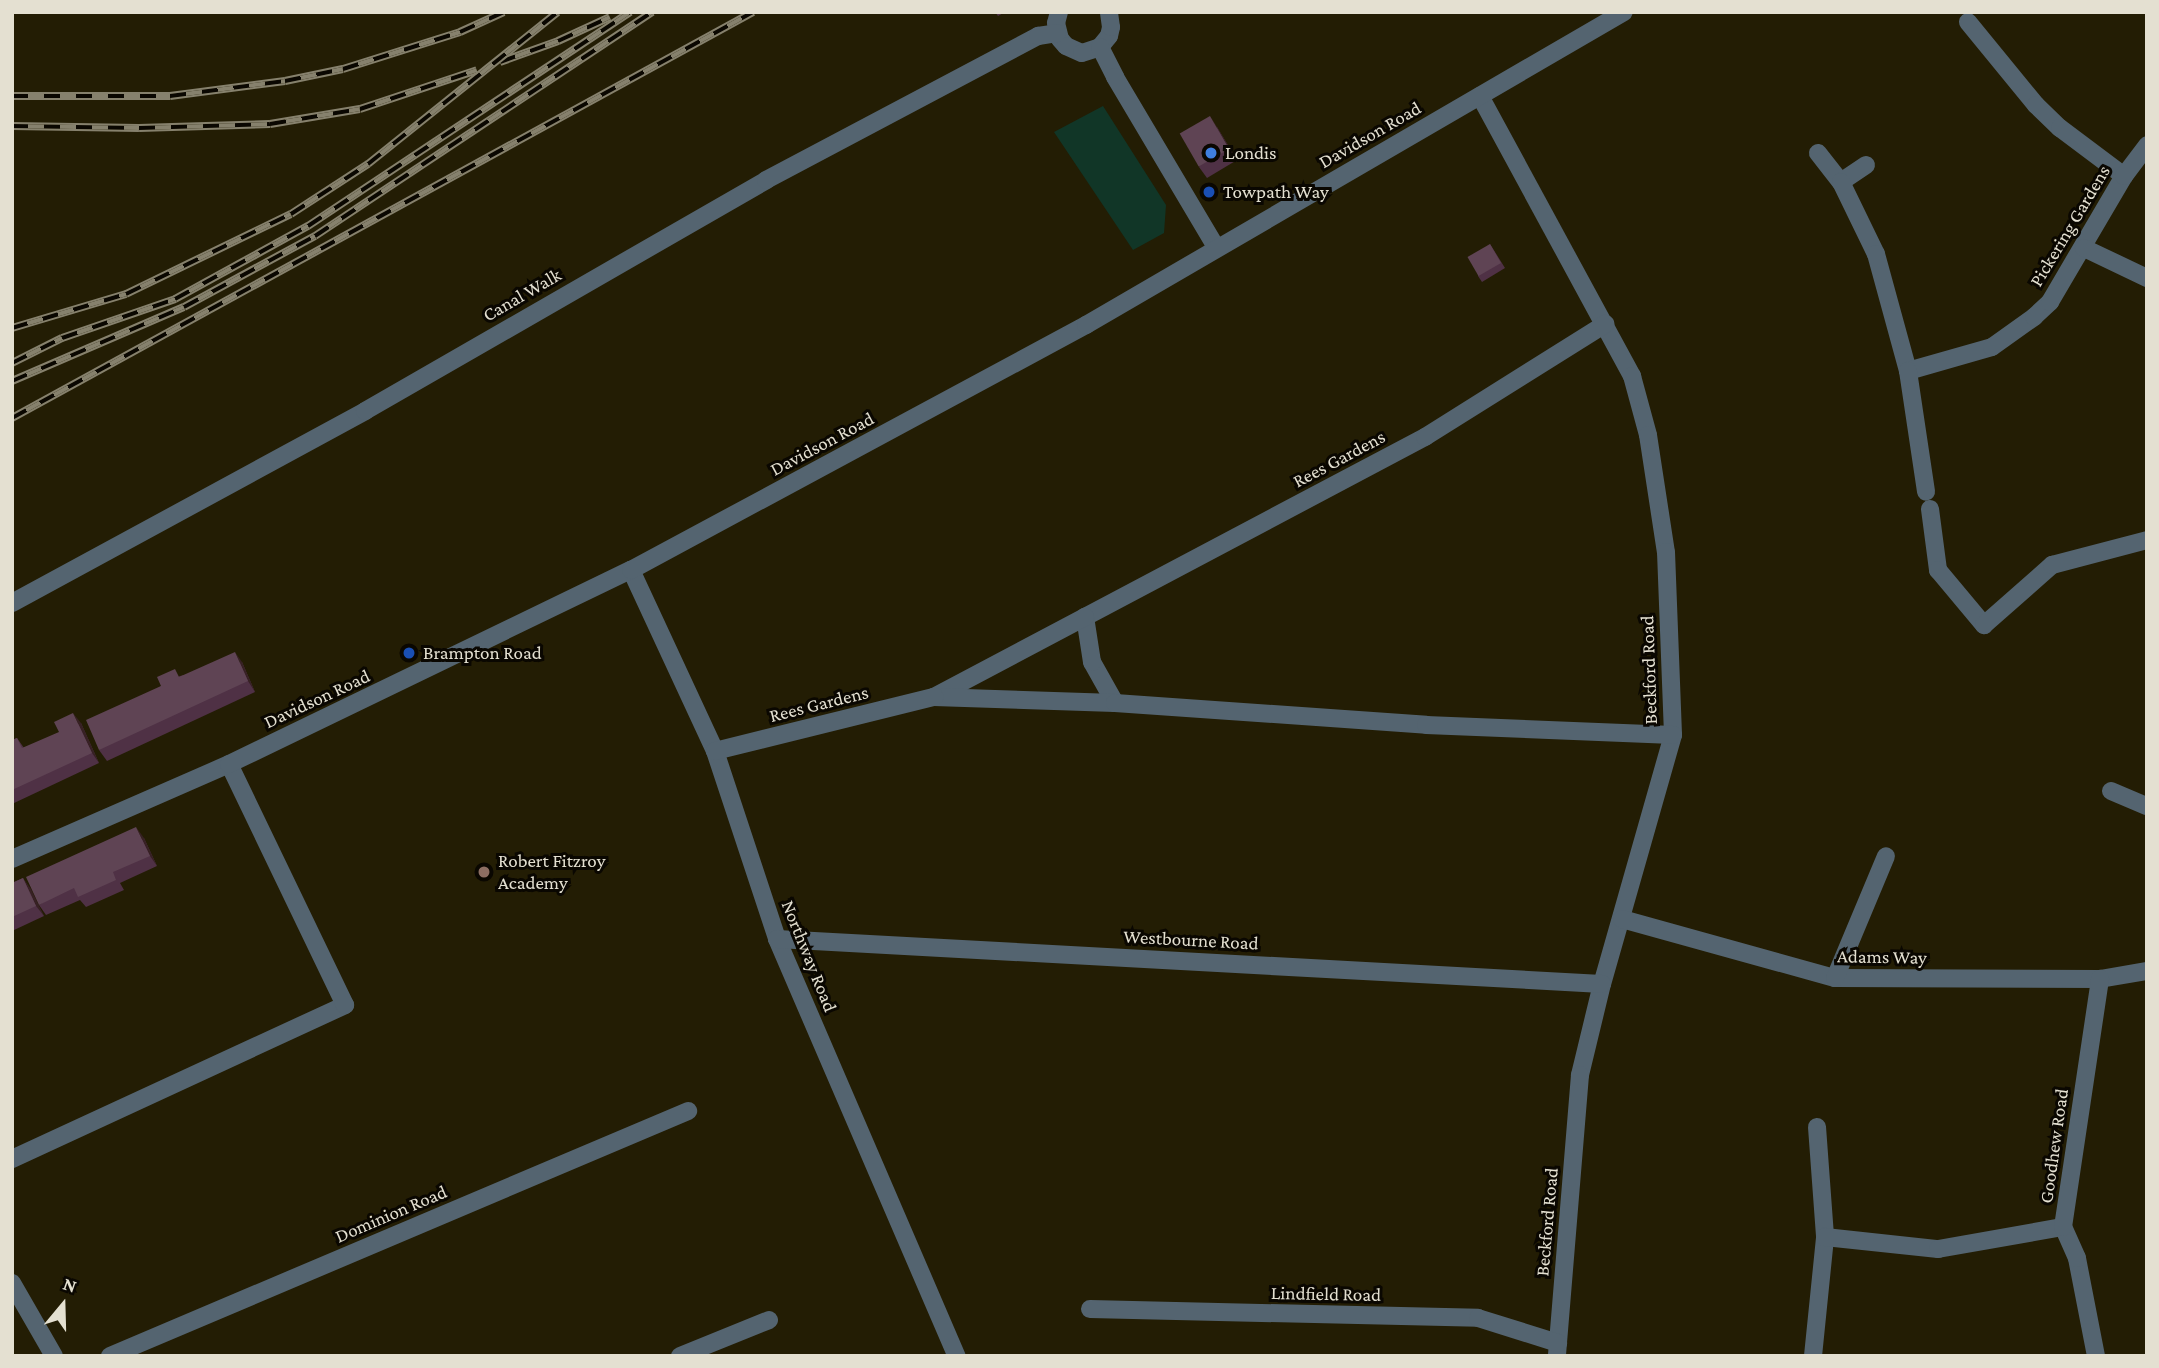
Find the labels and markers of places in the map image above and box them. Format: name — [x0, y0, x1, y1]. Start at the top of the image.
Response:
place label: Londis — [1225, 142, 1277, 164]
marker: Londis — [1203, 145, 1219, 161]
place label: Towpath Way — [1223, 181, 1329, 203]
marker: Towpath Way — [1201, 184, 1217, 200]
place label: Brampton Road — [423, 642, 542, 664]
marker: Brampton Road — [401, 645, 417, 661]
place label: Robert Fitzroy Academy — [498, 850, 605, 894]
marker: Robert Fitzroy Academy — [476, 864, 492, 880]

